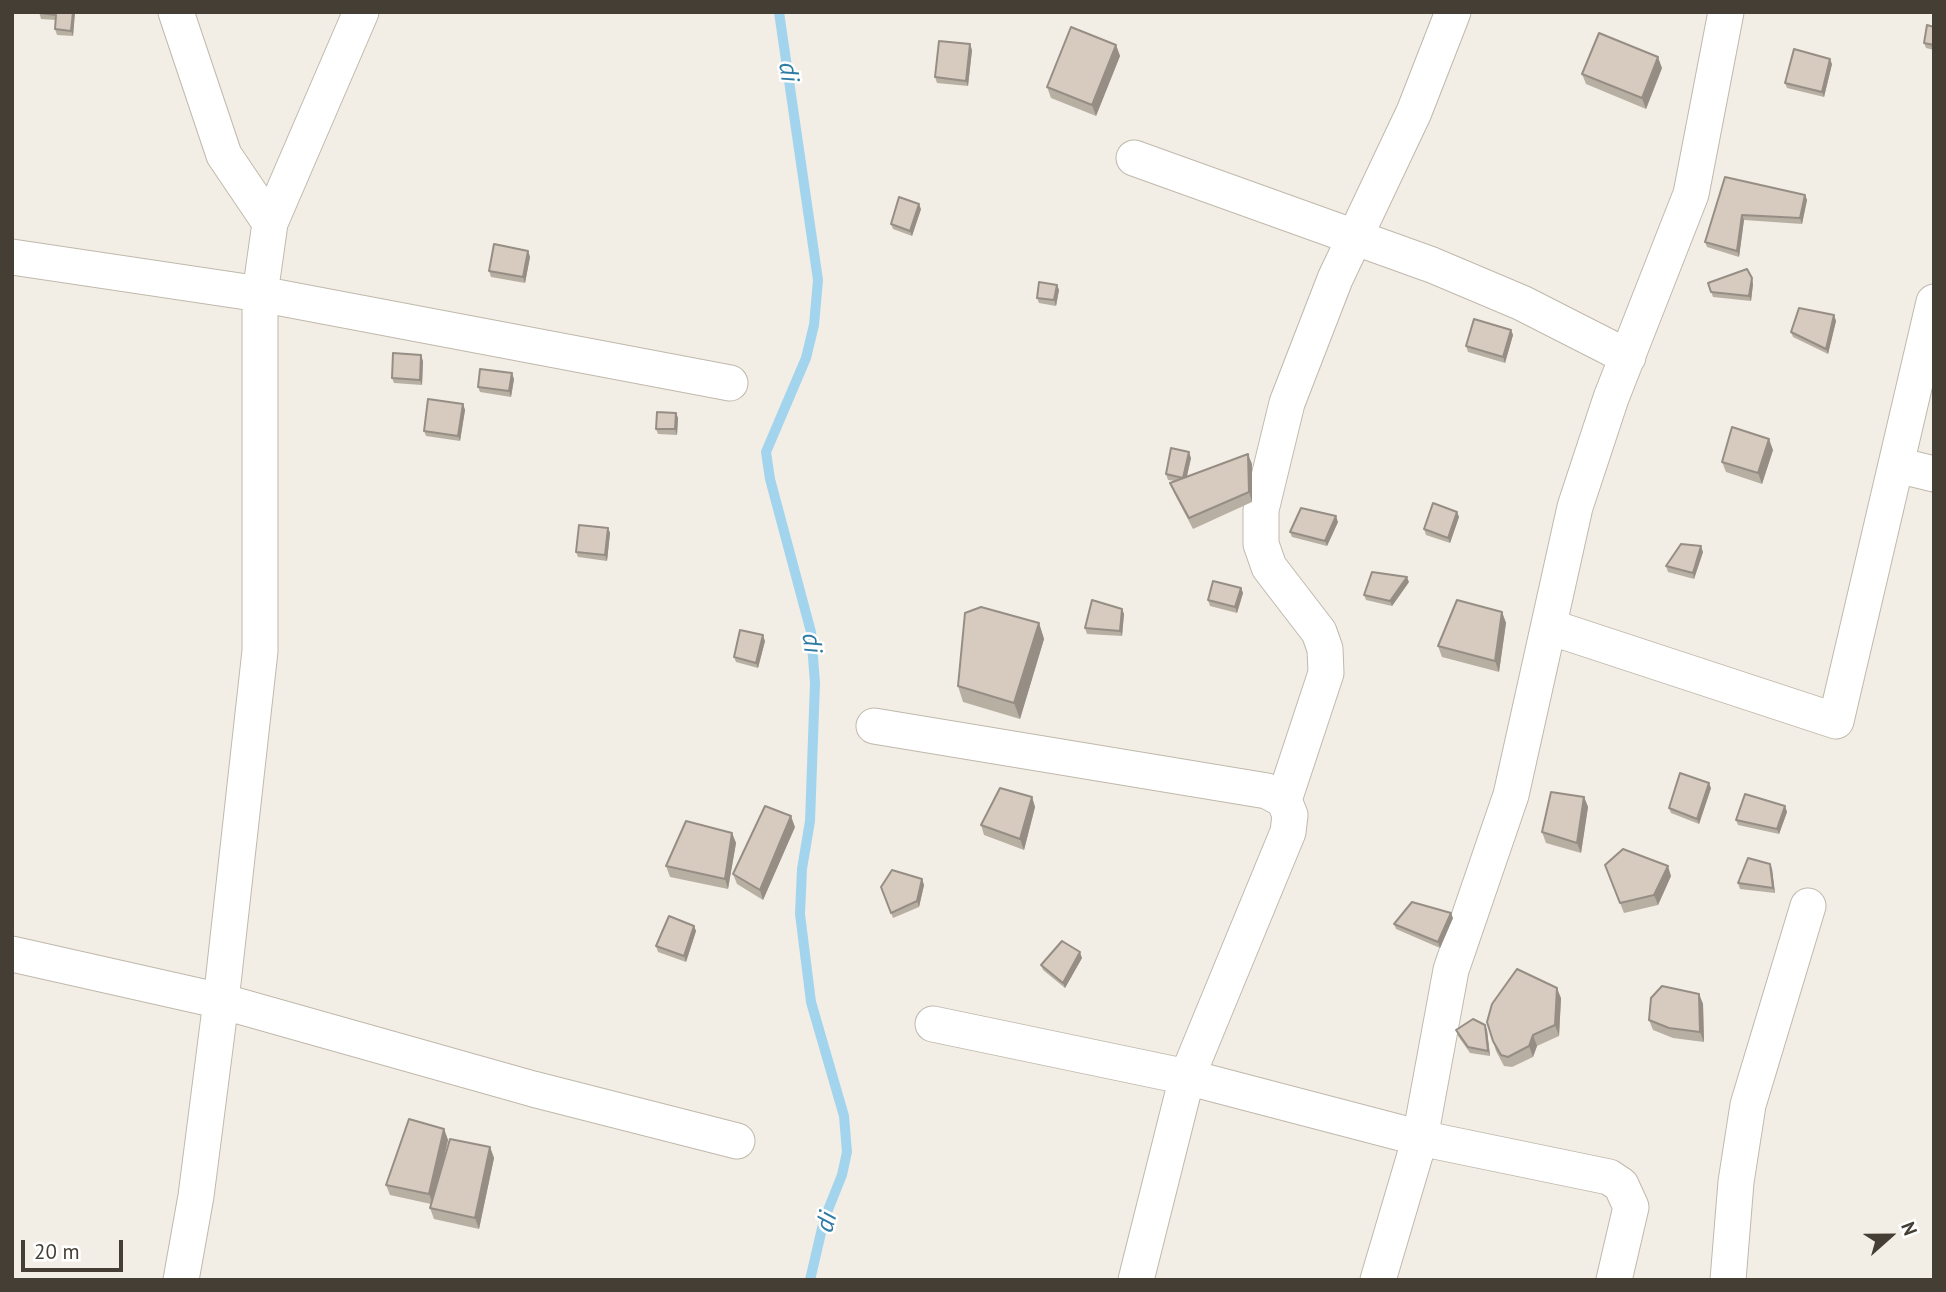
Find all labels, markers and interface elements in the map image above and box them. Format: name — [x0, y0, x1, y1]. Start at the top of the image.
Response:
water label: di — [771, 60, 805, 84]
water label: di — [794, 631, 828, 655]
north arrow — [1855, 1201, 1925, 1271]
water label: di — [809, 1208, 845, 1236]
text: N — [1896, 1218, 1923, 1239]
scale bar — [24, 1226, 126, 1270]
text: 20 m — [34, 1238, 80, 1265]

